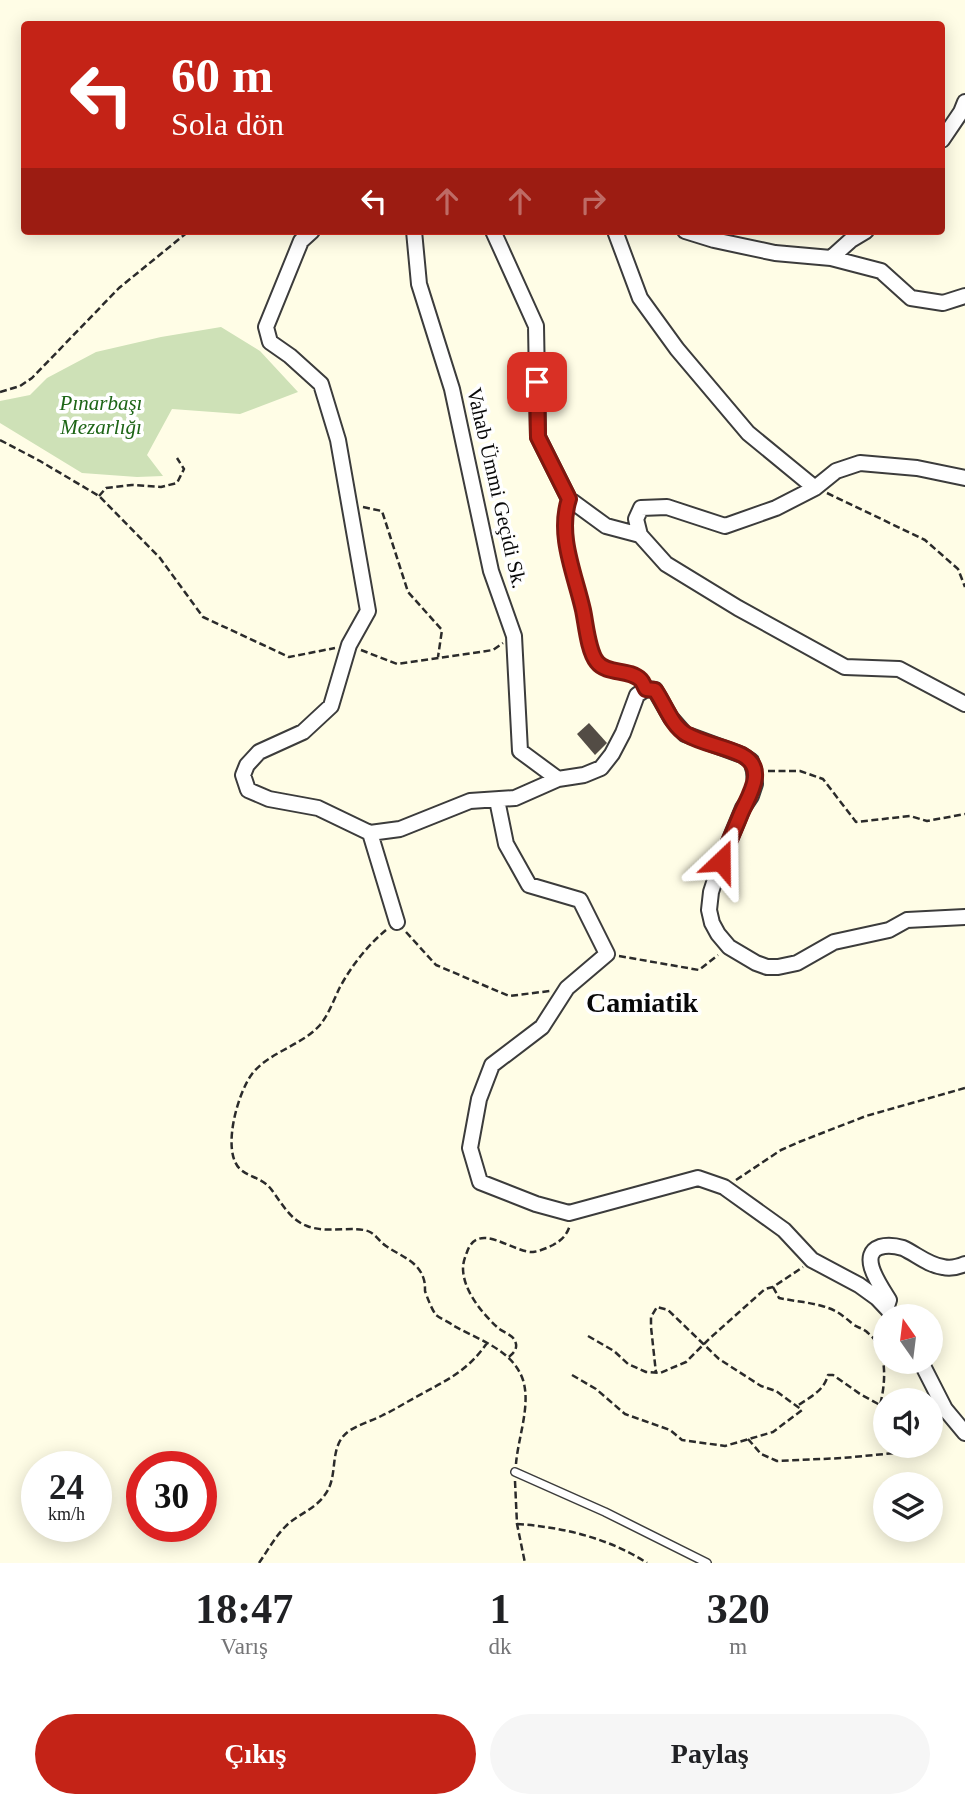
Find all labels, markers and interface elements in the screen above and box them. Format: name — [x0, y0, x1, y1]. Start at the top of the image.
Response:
text: 60 m — [171, 48, 273, 103]
icon: left — [56, 49, 147, 140]
text: Sola dön — [171, 106, 284, 142]
icon: left — [355, 182, 393, 220]
icon: ahead — [428, 182, 466, 220]
icon: ahead — [501, 182, 539, 220]
icon: right — [574, 182, 612, 220]
pin — [507, 352, 567, 412]
icon: arrive — [518, 363, 556, 401]
street label: Vahab Ümmi Geçidi Sk. — [462, 385, 532, 591]
park label: Pınarbaşı Mezarlığı — [59, 391, 142, 439]
position arrow — [684, 824, 758, 898]
district label: Camiatik — [586, 987, 698, 1018]
north arrow — [873, 1304, 943, 1374]
map controls — [873, 1304, 943, 1542]
button: sound — [873, 1388, 943, 1458]
speed limit sign: 30 — [126, 1451, 217, 1542]
text: 24 — [49, 1468, 84, 1507]
button: layers — [873, 1472, 943, 1542]
text: km/h — [48, 1504, 85, 1524]
text: 18:47 — [195, 1586, 293, 1632]
text: 1 — [490, 1586, 511, 1632]
text: 320 — [707, 1586, 770, 1632]
text: Varış — [221, 1634, 268, 1659]
text: dk — [489, 1634, 512, 1659]
text: m — [729, 1634, 747, 1659]
button: Çıkış — [35, 1714, 476, 1794]
button: Paylaş — [490, 1714, 930, 1794]

